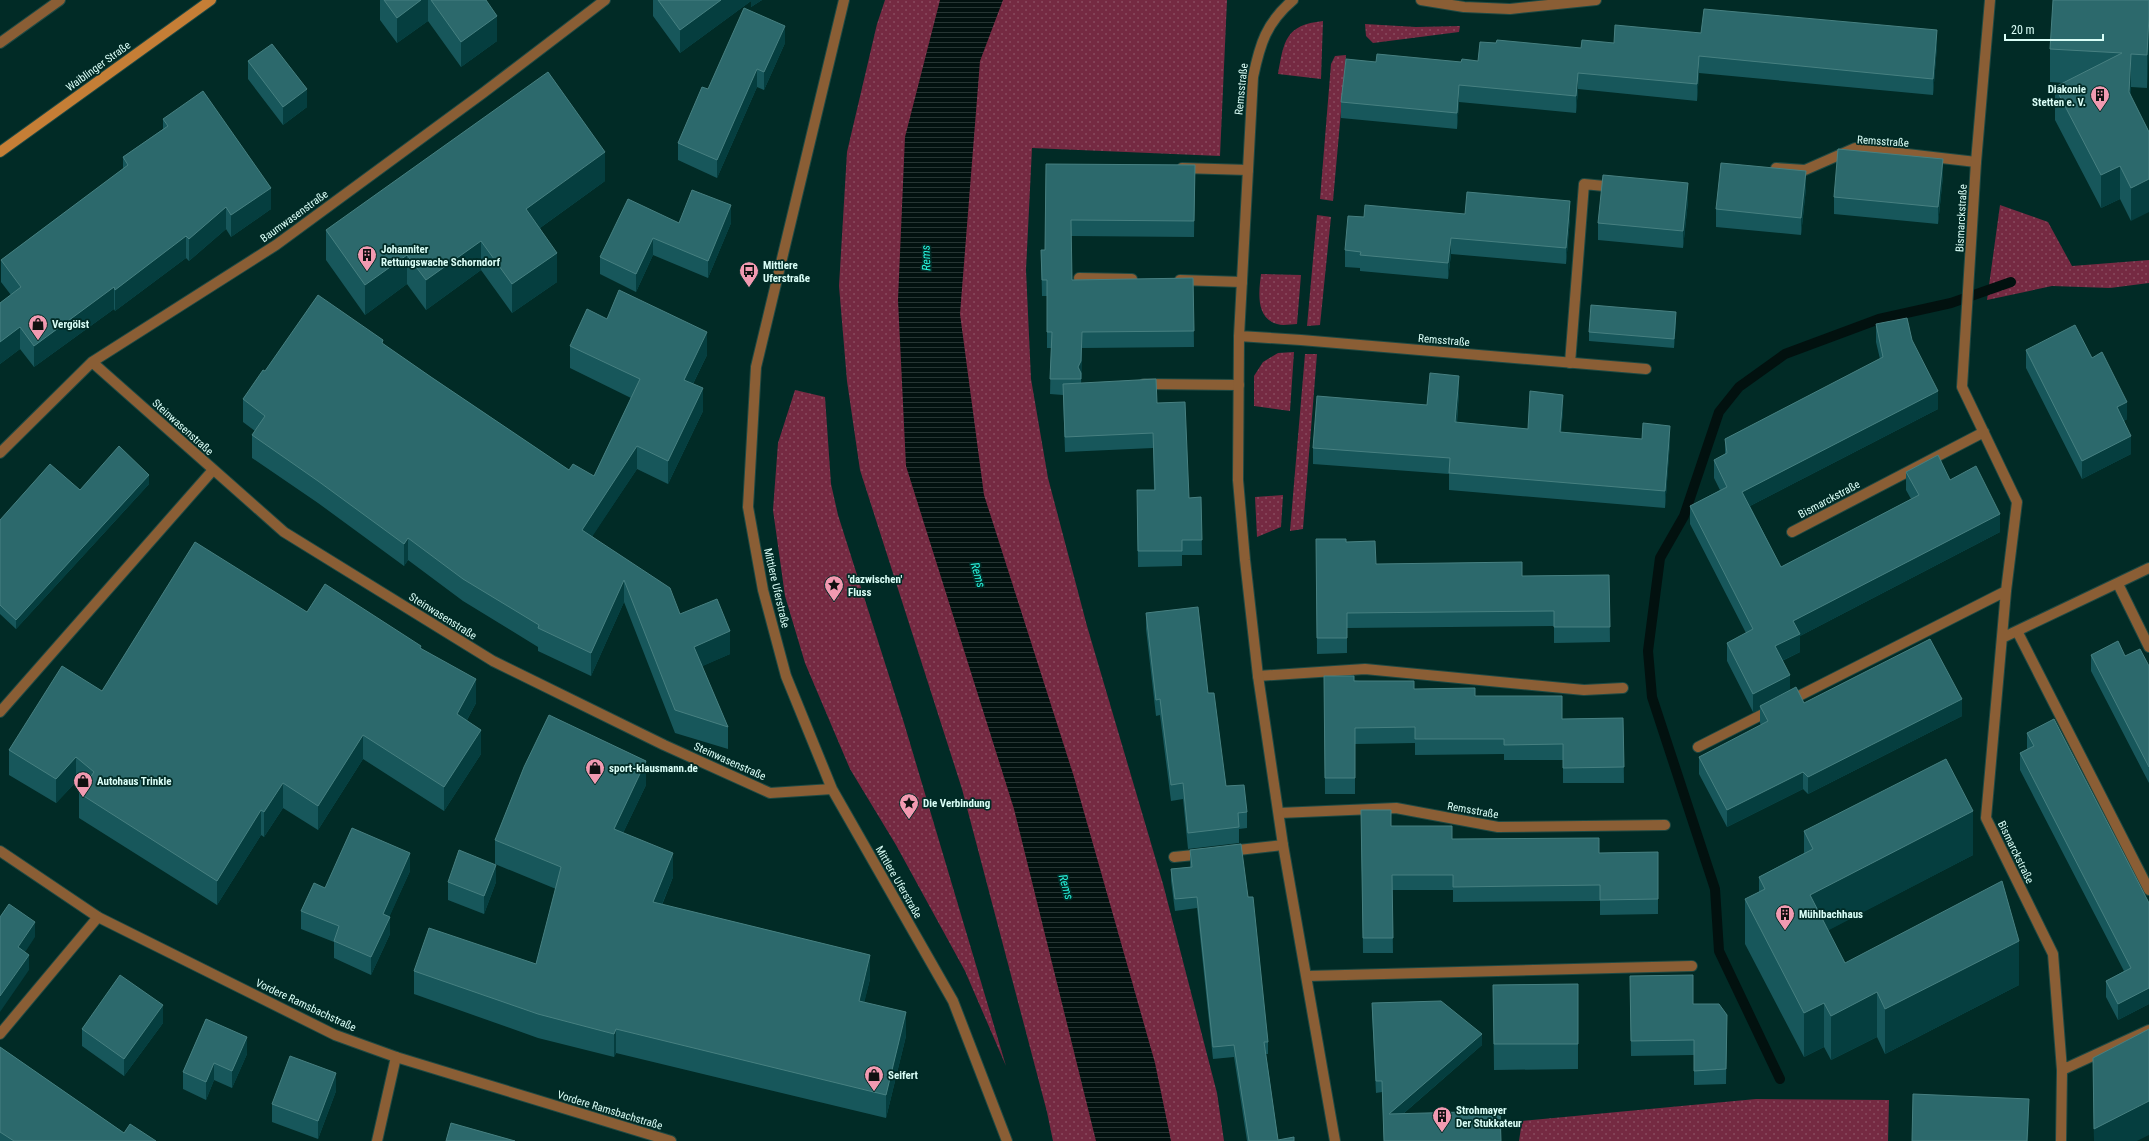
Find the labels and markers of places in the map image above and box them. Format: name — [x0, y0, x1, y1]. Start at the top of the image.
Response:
place label: Diakonie Stetten e. V. — [2032, 83, 2086, 109]
building icon: Diakonie Stetten e. V. — [2089, 84, 2111, 112]
place label: Johanniter Rettungswache Schorndorf — [381, 243, 500, 269]
building icon: Johanniter Rettungswache Schorndorf — [356, 244, 378, 272]
place label: Mittlere Uferstraße — [763, 259, 810, 285]
bus stop icon: Mittlere Uferstraße — [738, 260, 760, 288]
shop icon: Vergölst — [27, 313, 49, 341]
place label: Vergölst — [52, 318, 90, 331]
place label: 'dazwischen' Fluss — [848, 573, 903, 599]
place icon: 'dazwischen' Fluss — [823, 574, 845, 602]
shop icon: sport-klausmann.de — [584, 757, 606, 785]
place label: sport-klausmann.de — [609, 762, 698, 775]
shop icon: Autohaus Trinkle — [72, 770, 94, 798]
place label: Autohaus Trinkle — [97, 775, 172, 788]
place icon: Die Verbindung — [898, 792, 920, 820]
place label: Die Verbindung — [923, 797, 990, 810]
building icon: Mühlbachhaus — [1774, 903, 1796, 931]
place label: Mühlbachhaus — [1799, 908, 1863, 921]
shop icon: Seifert — [863, 1064, 885, 1092]
place label: Seifert — [888, 1069, 919, 1082]
place label: Strohmayer Der Stukkateur — [1456, 1104, 1522, 1130]
building icon: Strohmayer Der Stukkateur — [1431, 1105, 1453, 1133]

